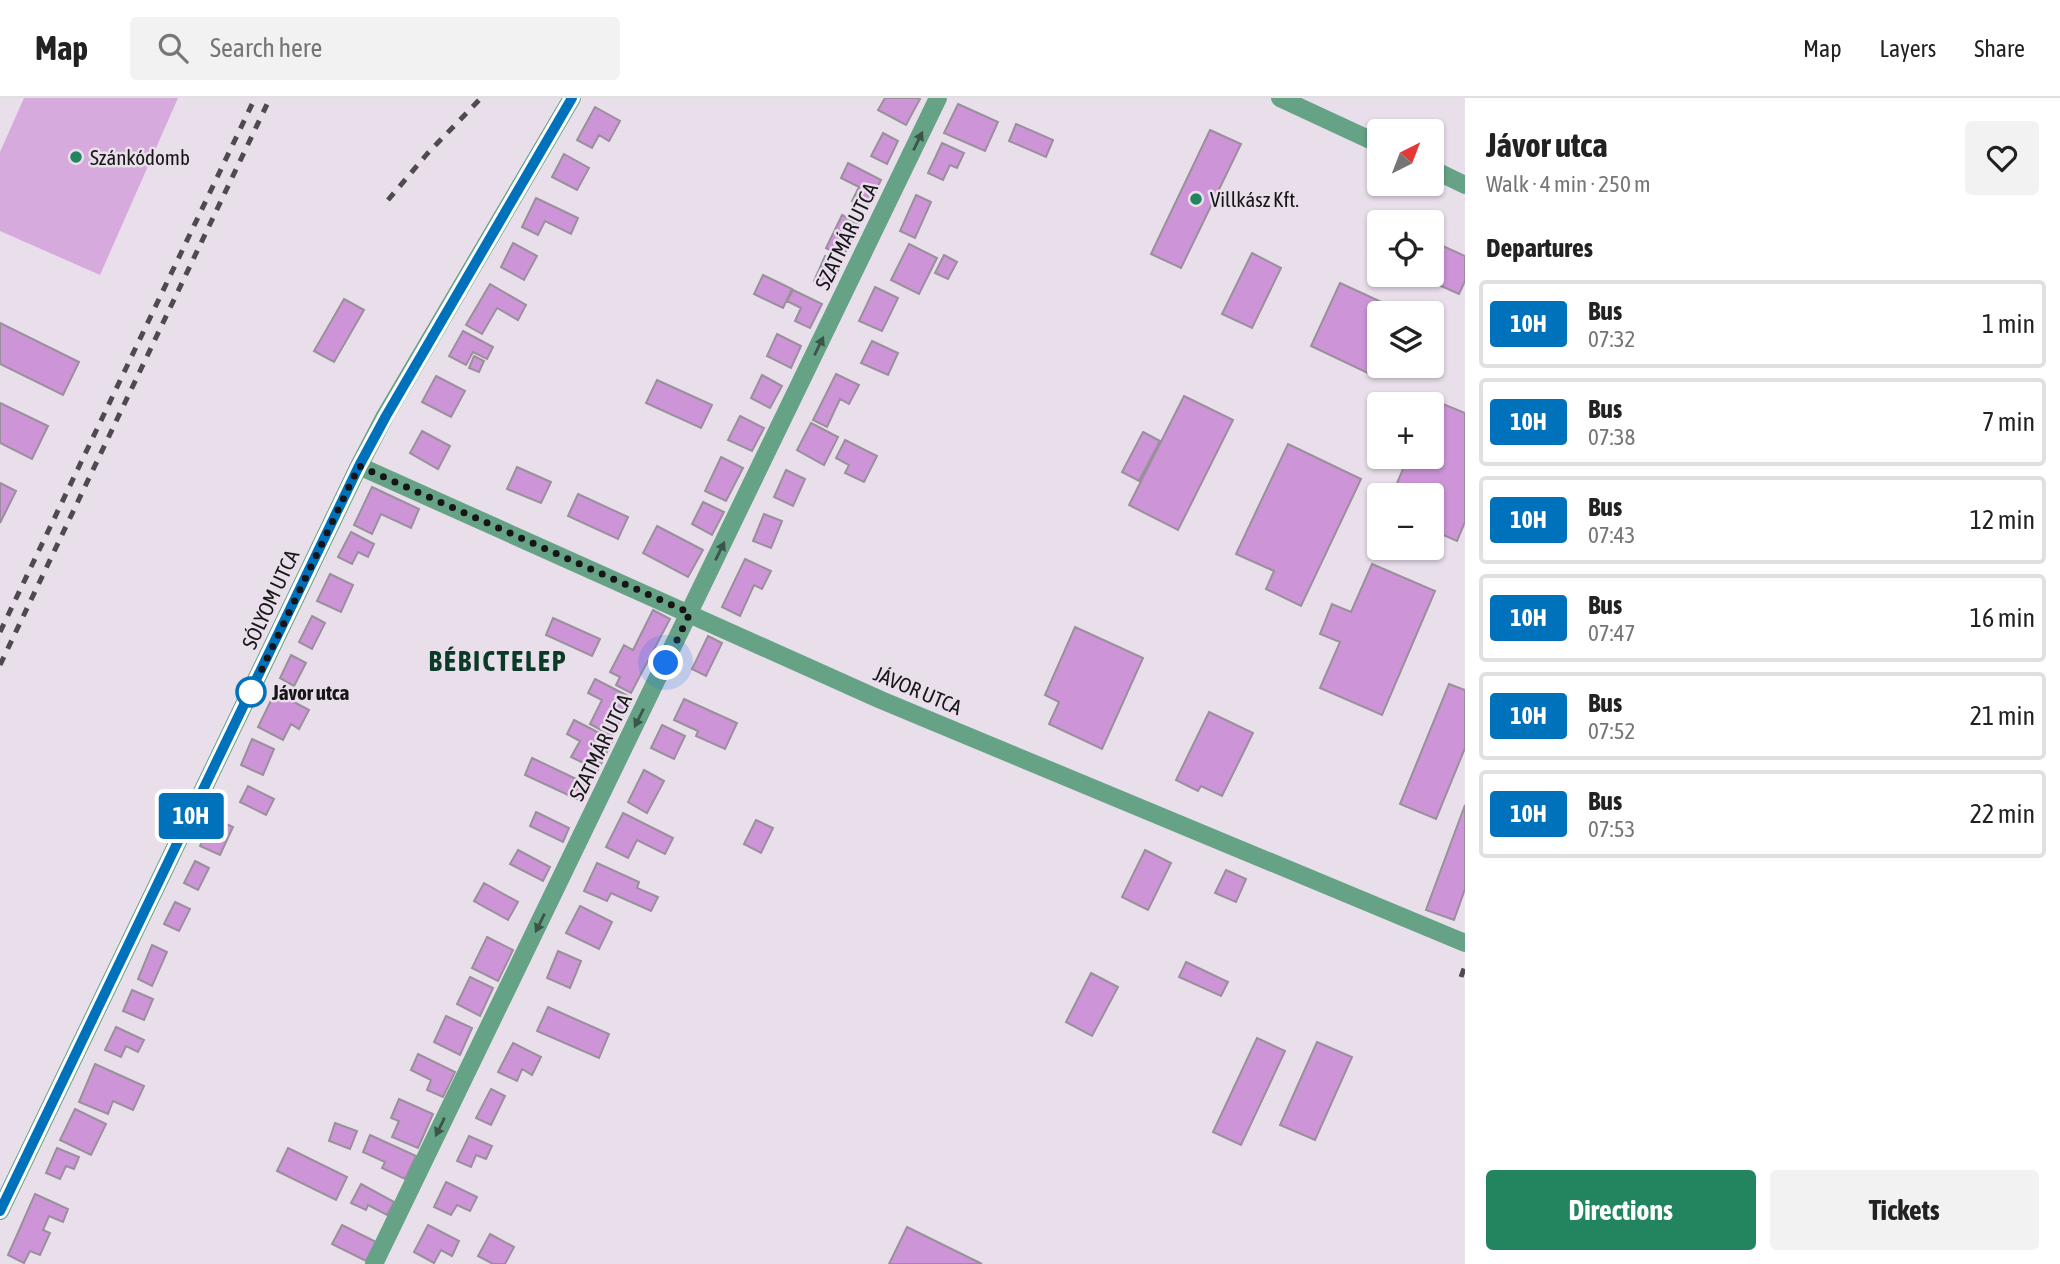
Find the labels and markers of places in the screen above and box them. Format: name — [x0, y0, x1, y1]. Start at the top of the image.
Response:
place label: Szánkódomb — [90, 145, 190, 169]
marker: Szánkódomb — [68, 149, 84, 165]
place label: Villkász Kft. — [1210, 187, 1299, 211]
marker: Villkász Kft. — [1188, 191, 1204, 207]
marker: Jávor utca — [236, 677, 266, 707]
place label: Jávor utca — [271, 680, 350, 704]

